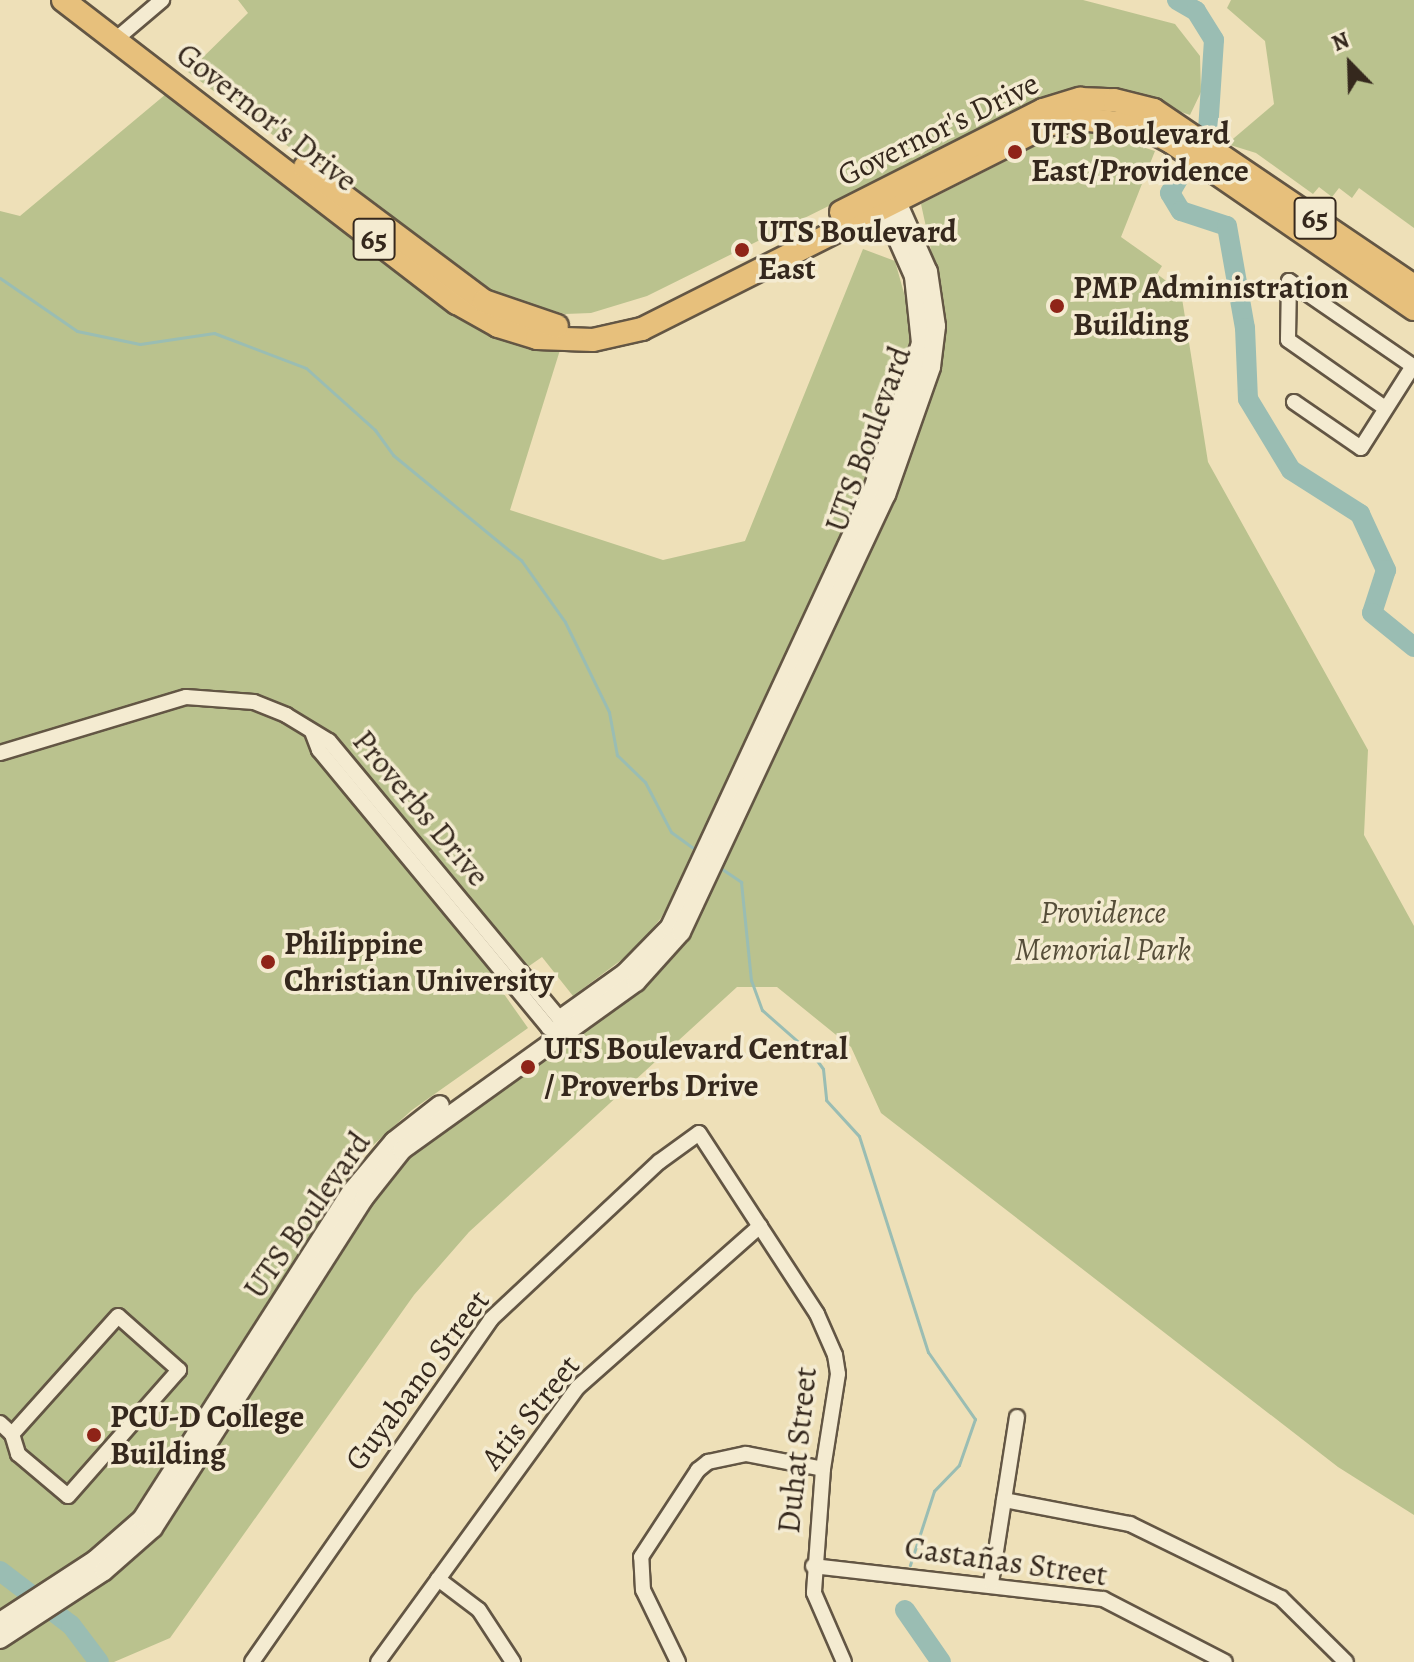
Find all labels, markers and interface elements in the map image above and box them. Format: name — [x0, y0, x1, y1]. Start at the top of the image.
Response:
north arrow — [1310, 24, 1390, 104]
text: N — [1327, 25, 1354, 59]
street label: Governor's Drive — [169, 35, 365, 199]
street label: Governor's Drive — [831, 64, 1045, 194]
place label: UTS Boulevard East/Providence — [1031, 115, 1249, 190]
marker: UTS Boulevard East/Providence — [1006, 143, 1024, 161]
road number: 65 — [1293, 192, 1337, 244]
road number: 65 — [352, 213, 396, 265]
place label: UTS Boulevard East — [758, 213, 957, 288]
marker: UTS Boulevard East — [733, 241, 751, 259]
place label: PMP Administration Building — [1073, 269, 1349, 344]
marker: PMP Administration Building — [1048, 297, 1066, 315]
street label: UTS Boulevard — [817, 341, 919, 537]
street label: Proverbs Drive — [344, 722, 498, 894]
park label: Providence Memorial Park — [1015, 894, 1191, 969]
place label: Philippine Christian University — [284, 925, 554, 1000]
marker: Philippine Christian University — [259, 953, 277, 971]
place label: UTS Boulevard Central / Proverbs Drive — [544, 1030, 848, 1105]
marker: UTS Boulevard Central / Proverbs Drive — [519, 1058, 537, 1076]
street label: UTS Boulevard — [235, 1124, 379, 1306]
street label: Guyabano Street — [337, 1282, 497, 1478]
street label: Atis Street — [472, 1347, 588, 1477]
street label: Duhat Street — [769, 1365, 825, 1535]
place label: PCU-D College Building — [110, 1398, 304, 1473]
marker: PCU-D College Building — [85, 1426, 103, 1444]
street label: Castañas Street — [902, 1528, 1110, 1594]

